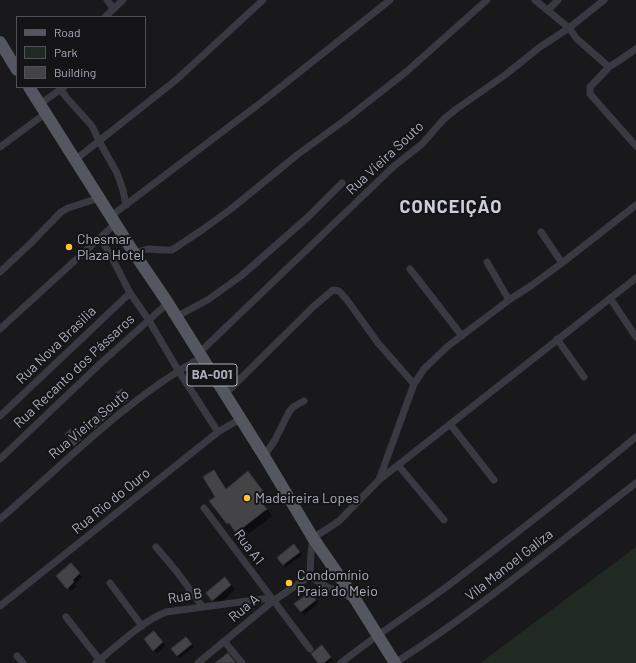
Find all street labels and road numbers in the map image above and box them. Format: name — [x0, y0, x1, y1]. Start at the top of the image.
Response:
street label: Rua Vieira Souto — [343, 118, 427, 198]
street label: Rua Nova Brasilia — [13, 303, 99, 387]
street label: Rua Recanto dos Pássaros — [10, 311, 138, 431]
road number: BA-001 — [187, 364, 237, 386]
street label: Rua Vieira Souto — [45, 386, 133, 462]
street label: Rua Rio do Ouro — [69, 464, 153, 538]
street label: Rua A1 — [230, 526, 268, 568]
street label: Vila Manoel Galiza — [462, 526, 556, 604]
street label: Rua B — [166, 585, 204, 607]
street label: Rua A — [225, 590, 263, 626]

